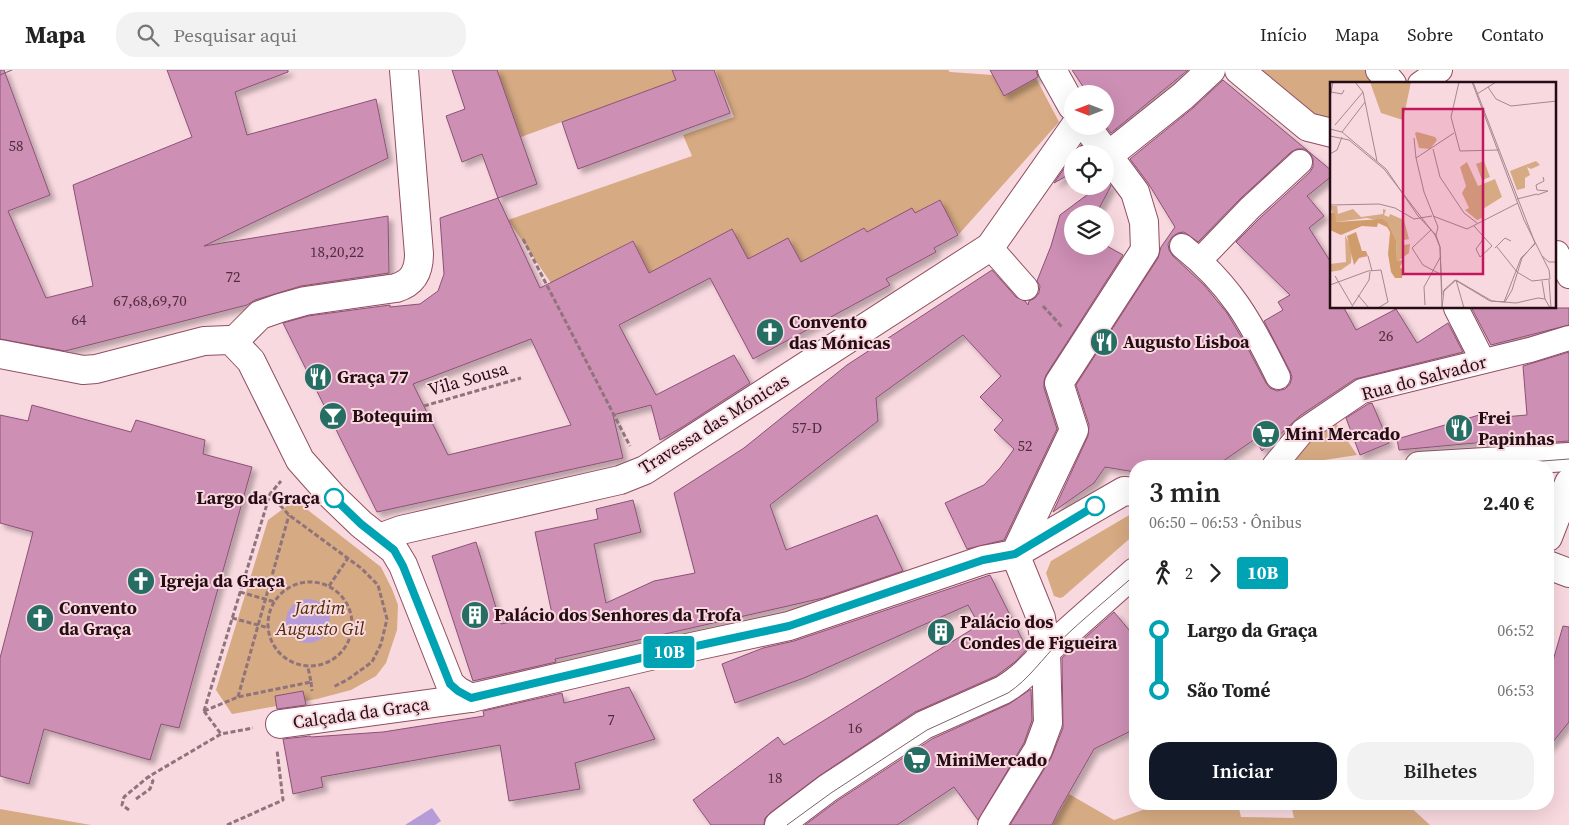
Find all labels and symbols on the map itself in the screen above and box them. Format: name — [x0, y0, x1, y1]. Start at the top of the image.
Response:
inset map — [1330, 82, 1556, 309]
north arrow — [1064, 85, 1114, 135]
house number: 58 — [8, 135, 24, 156]
house number: 18,20,22 — [310, 241, 364, 262]
house number: 72 — [225, 266, 241, 287]
house number: 67,68,69,70 — [113, 290, 187, 311]
house number: 64 — [71, 309, 87, 330]
place label: Convento das Mónicas — [789, 309, 891, 355]
church icon: Convento das Mónicas — [755, 317, 785, 347]
house number: 26 — [1378, 325, 1394, 346]
restaurant icon: Augusto Lisboa — [1089, 327, 1119, 357]
place label: Augusto Lisboa — [1123, 329, 1250, 354]
street label: Rua do Salvador — [1358, 349, 1490, 406]
street label: Vila Sousa — [425, 355, 511, 402]
restaurant icon: Graça 77 — [303, 362, 333, 392]
place label: Graça 77 — [337, 364, 409, 389]
street label: Travessa das Mónicas — [634, 367, 794, 480]
bar icon: Botequim — [318, 401, 348, 431]
place label: Botequim — [352, 403, 433, 428]
place label: Frei Papinhas — [1478, 405, 1554, 451]
restaurant icon: Frei Papinhas — [1444, 413, 1474, 443]
house number: 57-D — [792, 417, 822, 438]
supermarket icon: Mini Mercado — [1251, 419, 1281, 449]
place label: Mini Mercado — [1285, 421, 1400, 446]
house number: 52 — [1017, 435, 1033, 456]
place label: Largo da Graça — [196, 485, 320, 510]
marker: Largo da Graça — [324, 488, 344, 508]
unlabelled marker — [1085, 496, 1105, 516]
church icon: Igreja da Graça — [126, 566, 156, 596]
place label: Igreja da Graça — [160, 568, 285, 593]
place label: Convento da Graça — [59, 595, 137, 641]
park label: Jardim Augusto Gil — [275, 595, 364, 641]
building icon: Palácio dos Senhores da Trofa — [460, 600, 490, 630]
place label: Palácio dos Senhores da Trofa — [494, 602, 742, 627]
church icon: Convento da Graça — [25, 603, 55, 633]
place label: Palácio dos Condes de Figueira — [960, 609, 1118, 655]
building icon: Palácio dos Condes de Figueira — [926, 617, 956, 647]
line badge: 10B — [640, 636, 698, 668]
street label: Calçada da Graça — [291, 690, 432, 734]
house number: 7 — [607, 709, 615, 730]
house number: 16 — [847, 717, 863, 738]
supermarket icon: MiniMercado — [902, 745, 932, 775]
place label: MiniMercado — [936, 747, 1047, 772]
house number: 18 — [767, 767, 783, 788]

